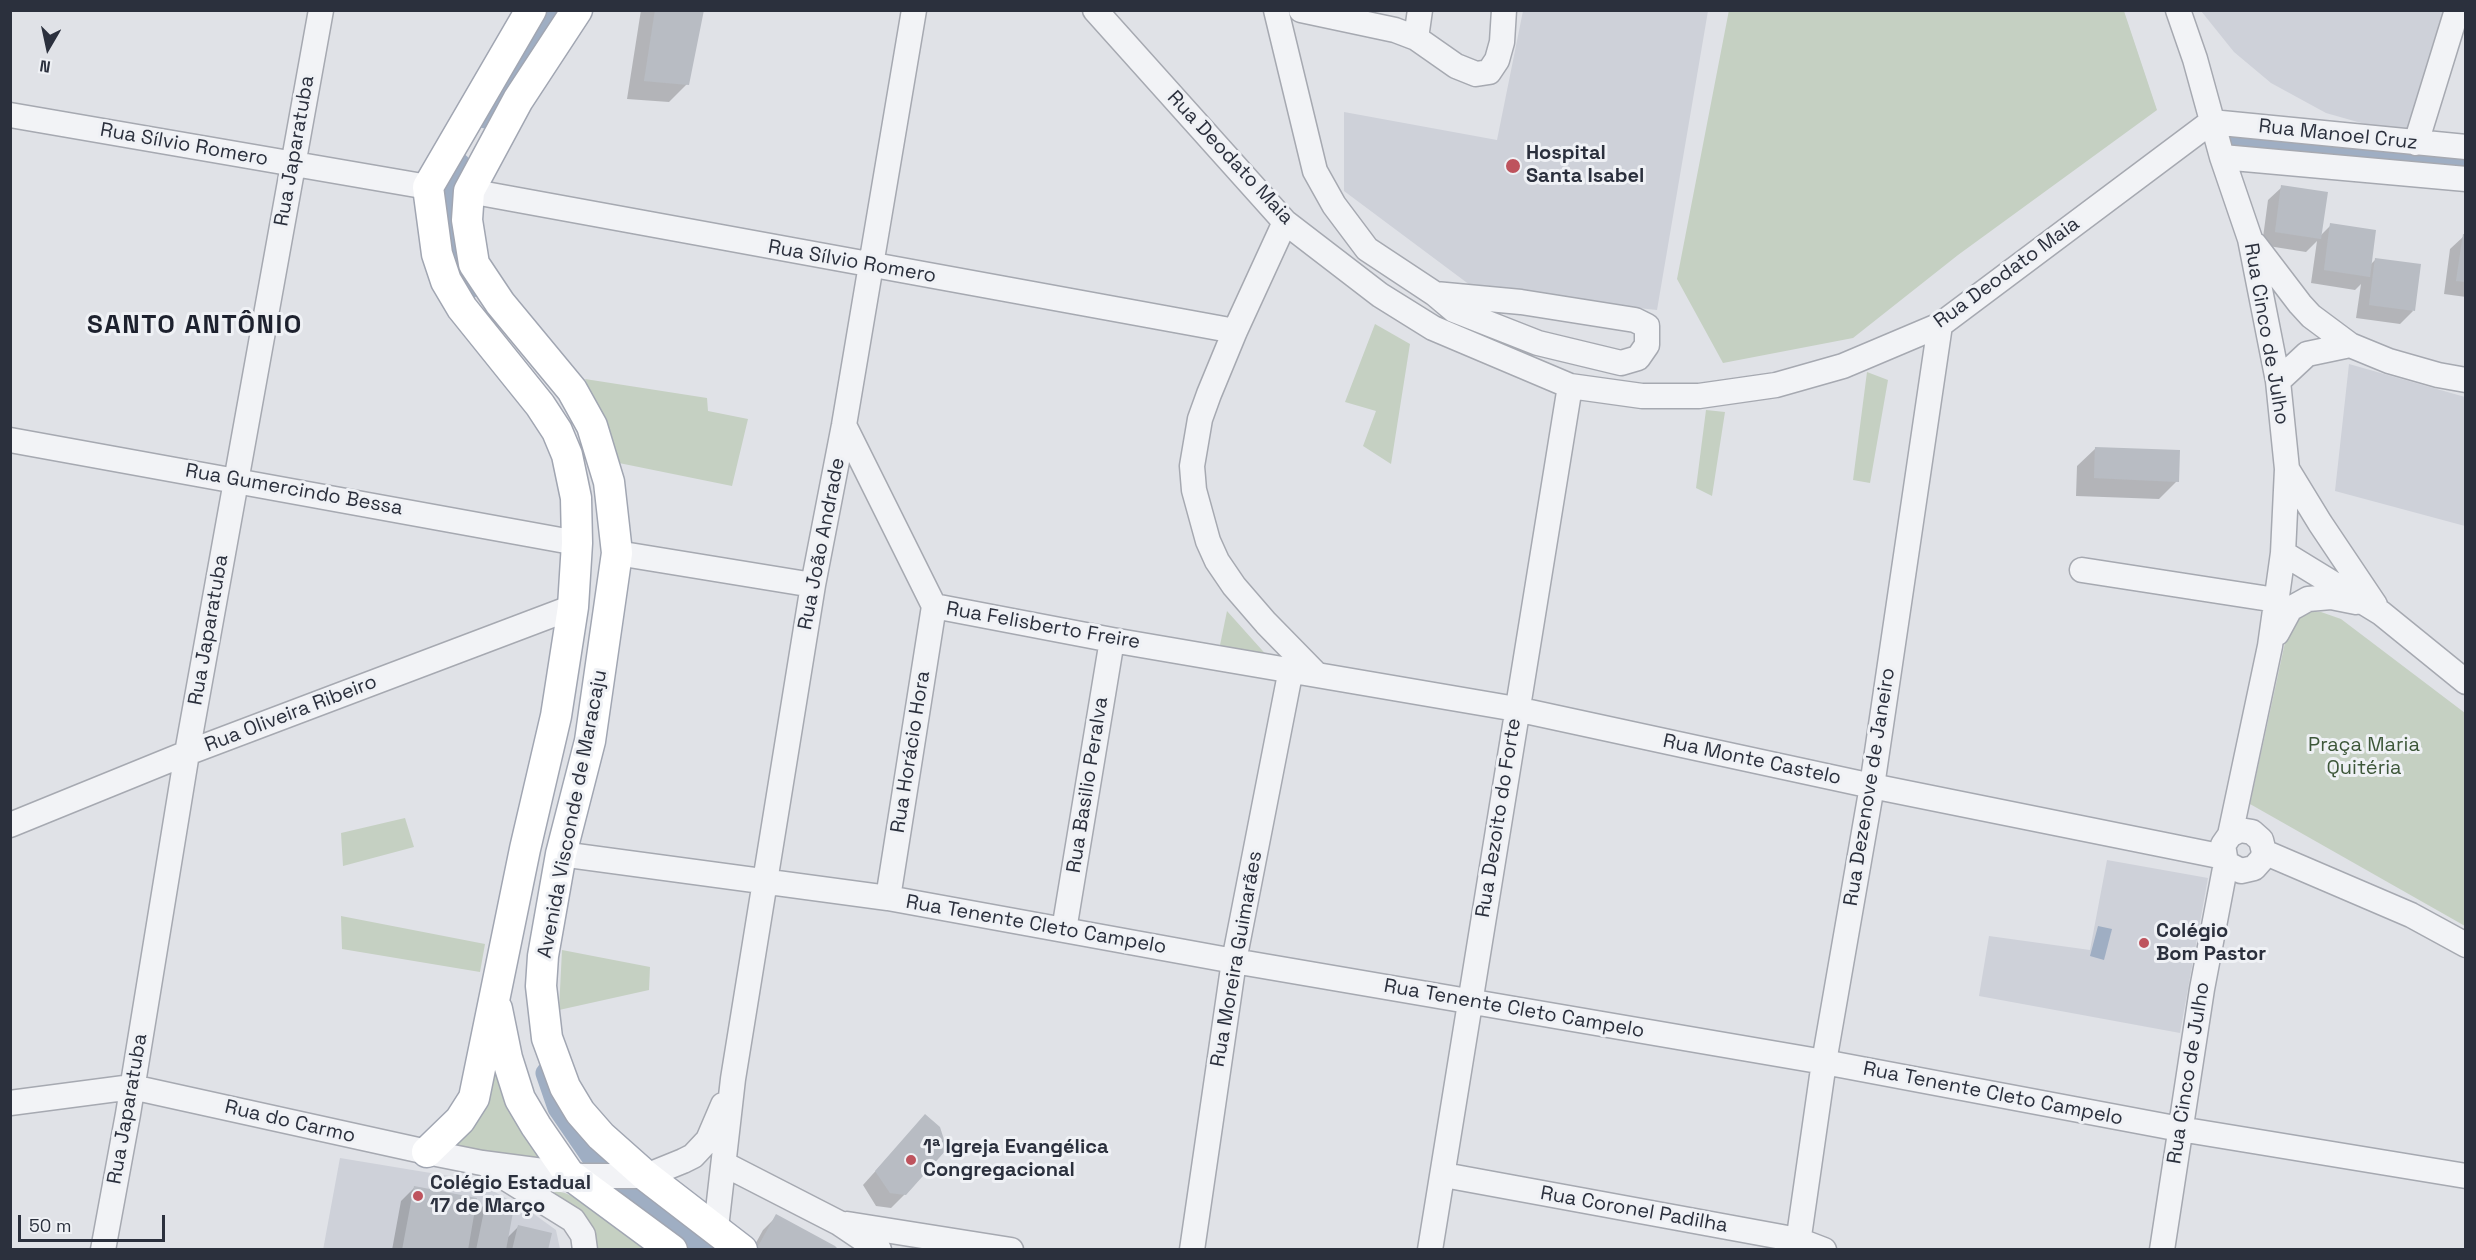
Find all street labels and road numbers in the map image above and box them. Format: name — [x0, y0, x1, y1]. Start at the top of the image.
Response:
street label: Rua Japaratuba — [270, 74, 320, 228]
street label: Rua Deodato Maia — [1162, 86, 1298, 230]
street label: Rua Manoel Cruz — [2257, 115, 2419, 155]
street label: Rua Sílvio Romero — [98, 118, 270, 172]
street label: Rua Deodato Maia — [1929, 212, 2085, 334]
street label: Rua Sílvio Romero — [766, 235, 938, 289]
street label: Rua Cinco de Julho — [2238, 241, 2294, 427]
street label: Rua João Andrade — [794, 456, 850, 632]
street label: Rua Gumercindo Bessa — [183, 459, 405, 521]
street label: Rua Japaratuba — [184, 553, 234, 707]
street label: Rua Felisberto Freire — [944, 597, 1142, 655]
street label: Rua Dezenove de Janeiro — [1839, 666, 1901, 908]
street label: Avenida Visconde de Maracaju — [533, 668, 613, 960]
street label: Rua Horácio Hora — [886, 669, 936, 835]
street label: Rua Oliveira Ribeiro — [202, 670, 380, 758]
street label: Rua Basilio Peralva — [1062, 695, 1114, 875]
street label: Rua Dezoito do Forte — [1471, 717, 1527, 919]
street label: Rua Monte Castelo — [1661, 729, 1843, 791]
street label: Rua Moreira Guimarães — [1206, 849, 1268, 1069]
street label: Rua Tenente Cleto Campelo — [904, 890, 1168, 960]
street label: Rua Tenente Cleto Campelo — [1382, 974, 1646, 1044]
street label: Rua Cinco de Julho — [2163, 980, 2215, 1166]
street label: Rua Japaratuba — [103, 1032, 153, 1186]
street label: Rua Tenente Cleto Campelo — [1861, 1057, 2125, 1131]
street label: Rua do Carmo — [222, 1095, 358, 1149]
street label: Rua Coronel Padilha — [1538, 1182, 1730, 1238]

